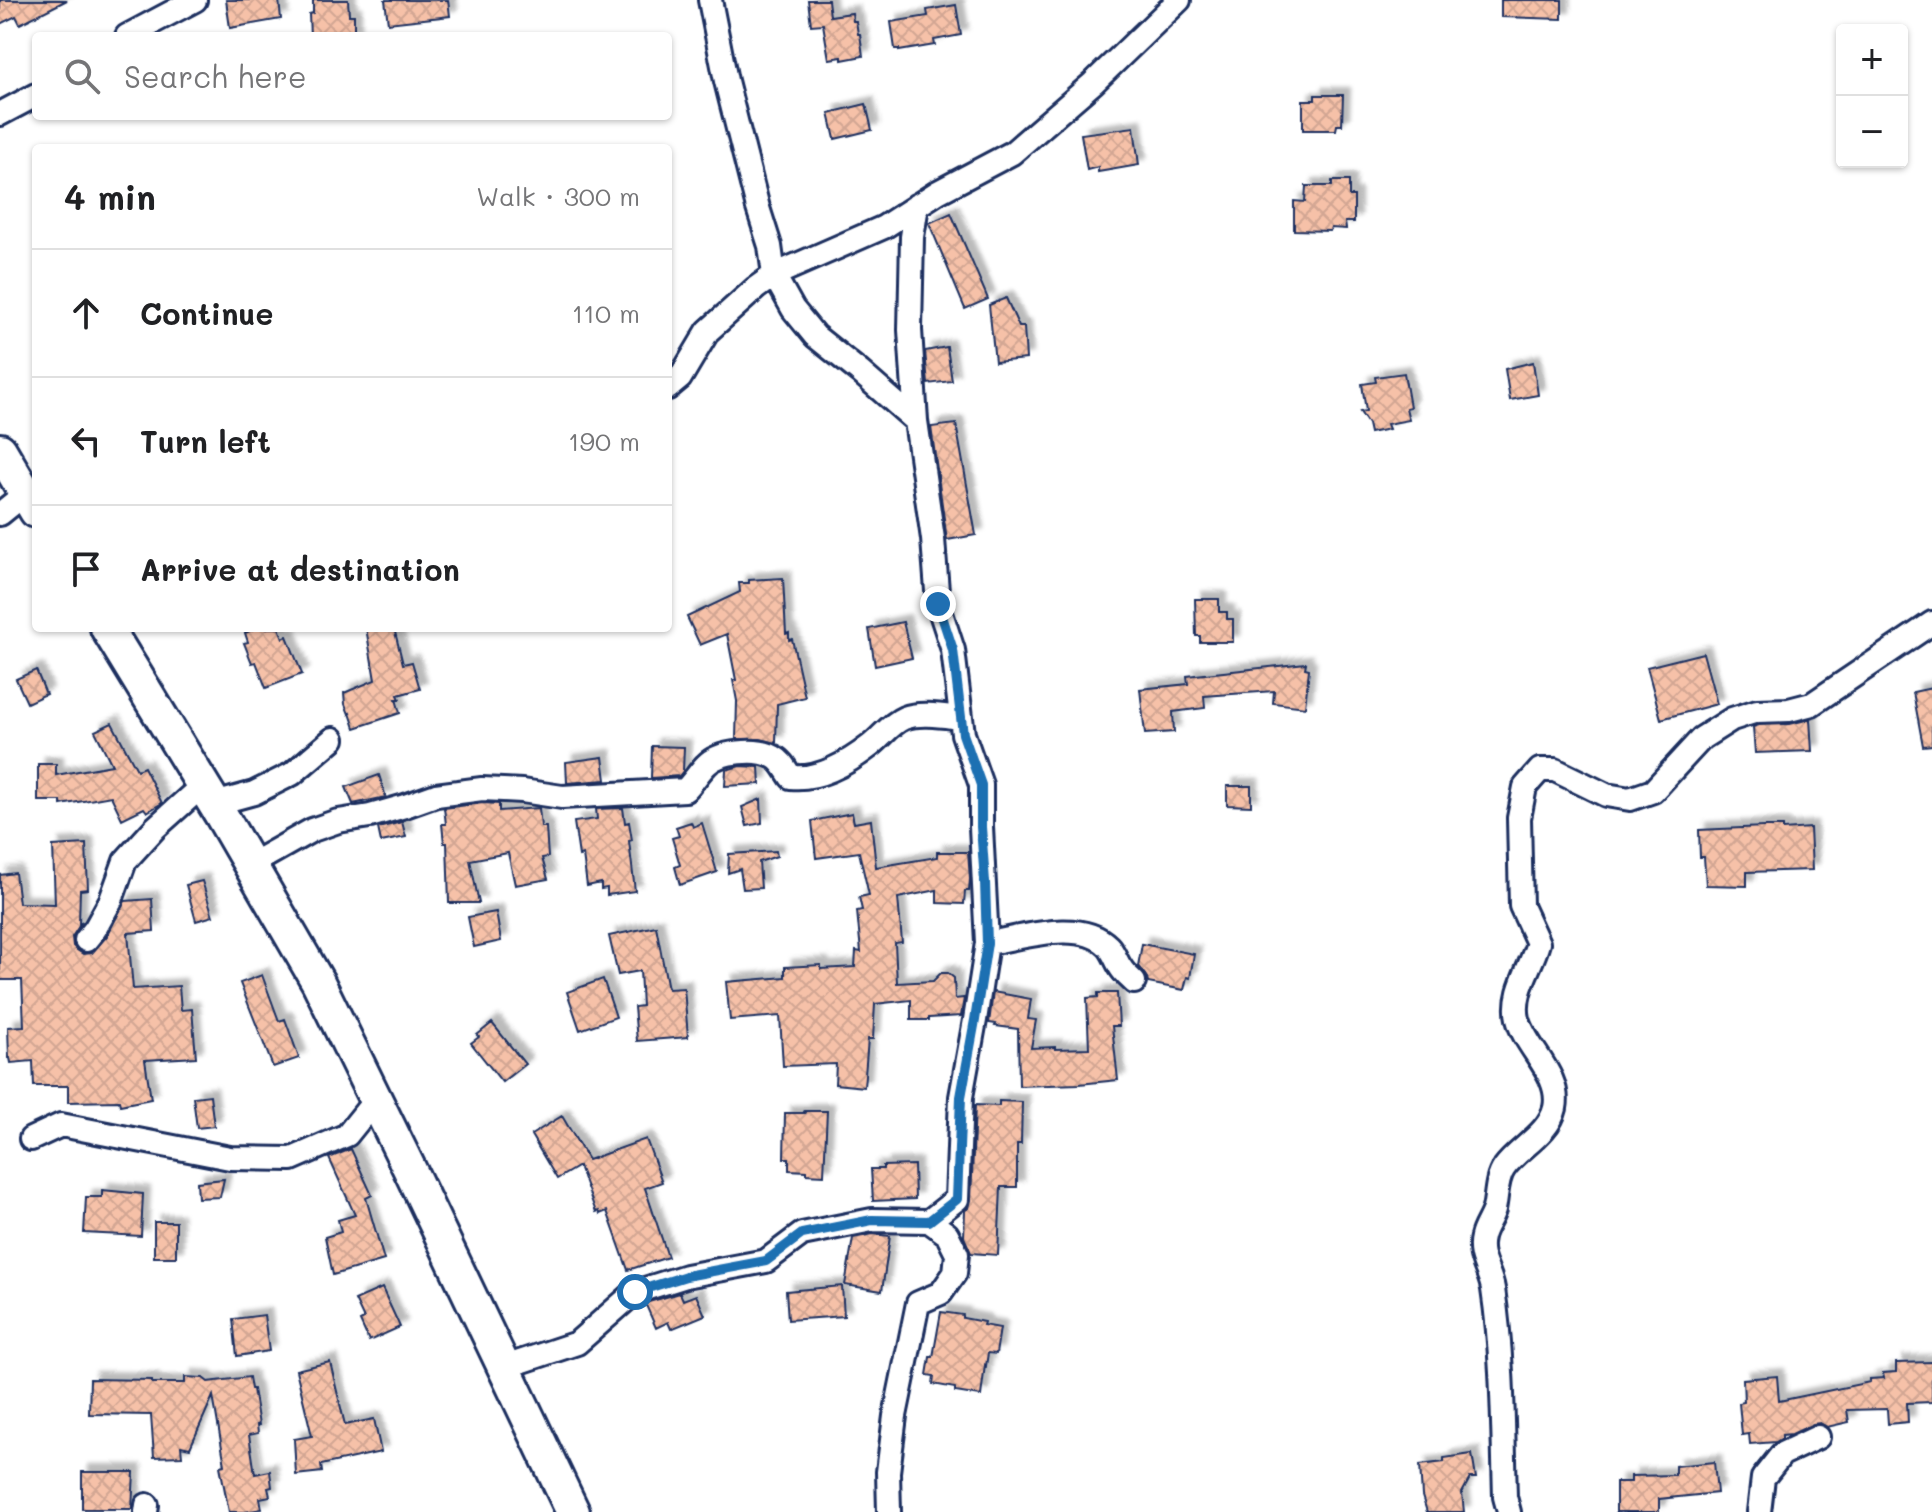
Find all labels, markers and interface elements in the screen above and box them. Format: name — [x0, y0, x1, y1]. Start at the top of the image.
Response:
map controls — [1836, 24, 1908, 168]
button: + — [1836, 24, 1908, 96]
search box — [32, 32, 672, 120]
icon: search — [60, 54, 104, 98]
text: Search here — [124, 56, 307, 96]
button: − — [1836, 96, 1908, 168]
text: 4 min — [64, 174, 156, 219]
text: Walk · 300 m — [476, 179, 640, 213]
icon: ahead — [64, 291, 108, 335]
text: Continue — [140, 293, 273, 333]
text: 110 m — [572, 296, 640, 330]
icon: left — [64, 419, 108, 463]
text: Turn left — [140, 421, 271, 461]
text: 190 m — [568, 424, 640, 458]
icon: arrive — [64, 547, 108, 591]
text: Arrive at destination — [140, 549, 460, 589]
route end — [920, 586, 956, 622]
route start — [617, 1274, 653, 1310]

